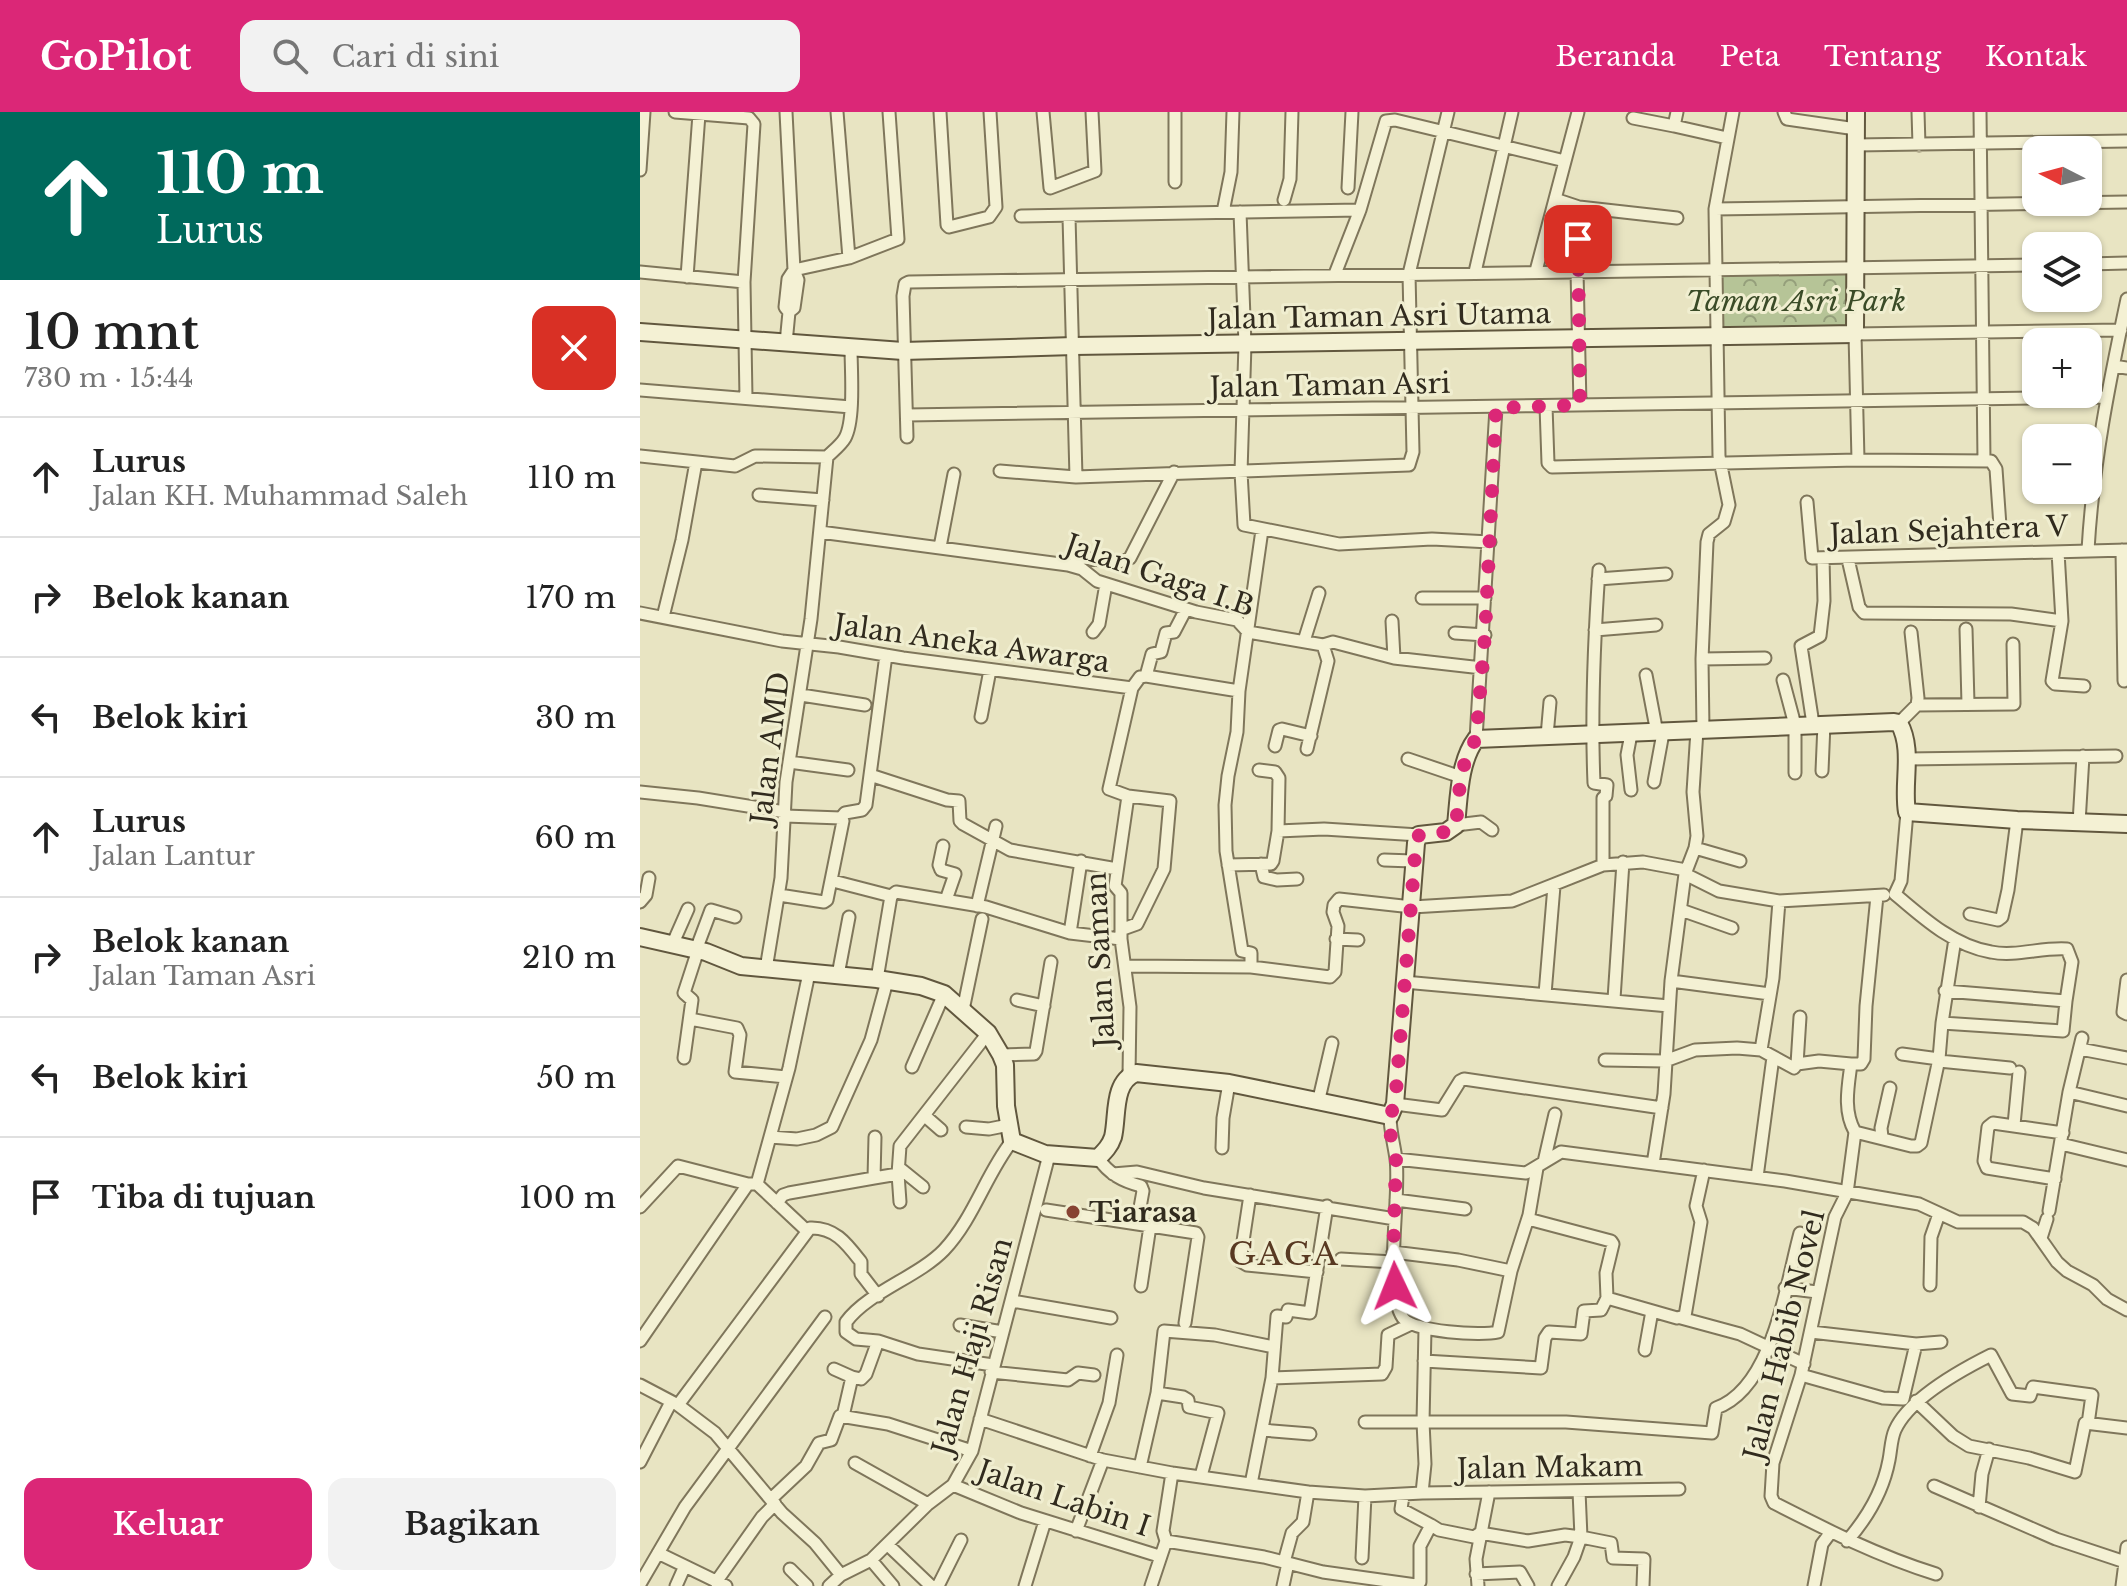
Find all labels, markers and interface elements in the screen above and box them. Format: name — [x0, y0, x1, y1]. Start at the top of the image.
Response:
search box — [240, 20, 800, 92]
text: GoPilot — [40, 33, 192, 80]
icon: search — [268, 34, 312, 78]
text: Cari di sini — [332, 38, 499, 75]
text: Beranda — [1555, 39, 1676, 74]
text: Peta — [1720, 39, 1780, 74]
text: Tentang — [1824, 39, 1941, 74]
text: Kontak — [1985, 39, 2087, 74]
north arrow — [2022, 136, 2102, 216]
map controls — [2022, 136, 2102, 504]
text: 110 m — [156, 139, 324, 208]
icon: ahead — [24, 144, 128, 248]
pin — [1544, 205, 1612, 273]
text: Lurus — [156, 208, 264, 253]
icon: arrive — [1556, 217, 1600, 261]
button: layers — [2022, 232, 2102, 312]
park label: Taman Asri Park — [1686, 284, 1906, 319]
street label: Jalan Taman Asri Utama — [1203, 296, 1552, 337]
text: 10 mnt — [24, 302, 199, 362]
button: close — [532, 306, 616, 390]
button: + — [2022, 328, 2102, 408]
text: 730 m · 15:44 — [24, 362, 194, 394]
street label: Jalan Taman Asri — [1205, 366, 1451, 405]
button: − — [2022, 424, 2102, 504]
text: Lurus — [92, 443, 186, 480]
icon: ahead — [24, 455, 68, 499]
text: 110 m — [527, 459, 616, 496]
text: Jalan KH. Muhammad Saleh — [92, 480, 468, 512]
street label: Jalan Sejahtera V — [1825, 509, 2070, 552]
street label: Jalan Gaga I.B — [1057, 525, 1259, 624]
icon: right — [24, 575, 68, 619]
text: Belok kanan — [92, 579, 289, 616]
text: 170 m — [525, 579, 616, 616]
street label: Jalan Aneka Awarga — [828, 606, 1112, 680]
street label: Jalan AMD — [743, 670, 797, 830]
icon: left — [24, 695, 68, 739]
text: Belok kiri — [92, 699, 248, 736]
text: 30 m — [535, 699, 616, 736]
text: Lurus — [92, 803, 186, 840]
icon: ahead — [24, 815, 68, 859]
text: 60 m — [534, 819, 616, 856]
text: Jalan Lantur — [92, 840, 255, 872]
street label: Jalan Saman — [1078, 871, 1123, 1053]
text: Belok kanan — [92, 923, 289, 960]
icon: right — [24, 935, 68, 979]
text: 210 m — [522, 939, 616, 976]
text: Jalan Taman Asri — [92, 960, 316, 992]
icon: left — [24, 1055, 68, 1099]
text: Belok kiri — [92, 1059, 248, 1096]
text: 50 m — [537, 1059, 616, 1096]
icon: arrive — [24, 1175, 68, 1219]
text: Tiba di tujuan — [92, 1179, 315, 1216]
text: 100 m — [519, 1179, 616, 1216]
place label: Tiarasa — [1089, 1195, 1197, 1230]
marker: Tiarasa — [1064, 1203, 1082, 1221]
street label: Jalan Habib Novel — [1735, 1206, 1833, 1468]
street label: Jalan Haji Risan — [924, 1234, 1020, 1463]
district label: GAGA — [1228, 1234, 1340, 1274]
position arrow — [1353, 1244, 1437, 1328]
street label: Jalan Makam — [1453, 1448, 1644, 1487]
street label: Jalan Labin I — [969, 1451, 1155, 1544]
button: Keluar — [24, 1478, 312, 1570]
button: Bagikan — [328, 1478, 616, 1570]

